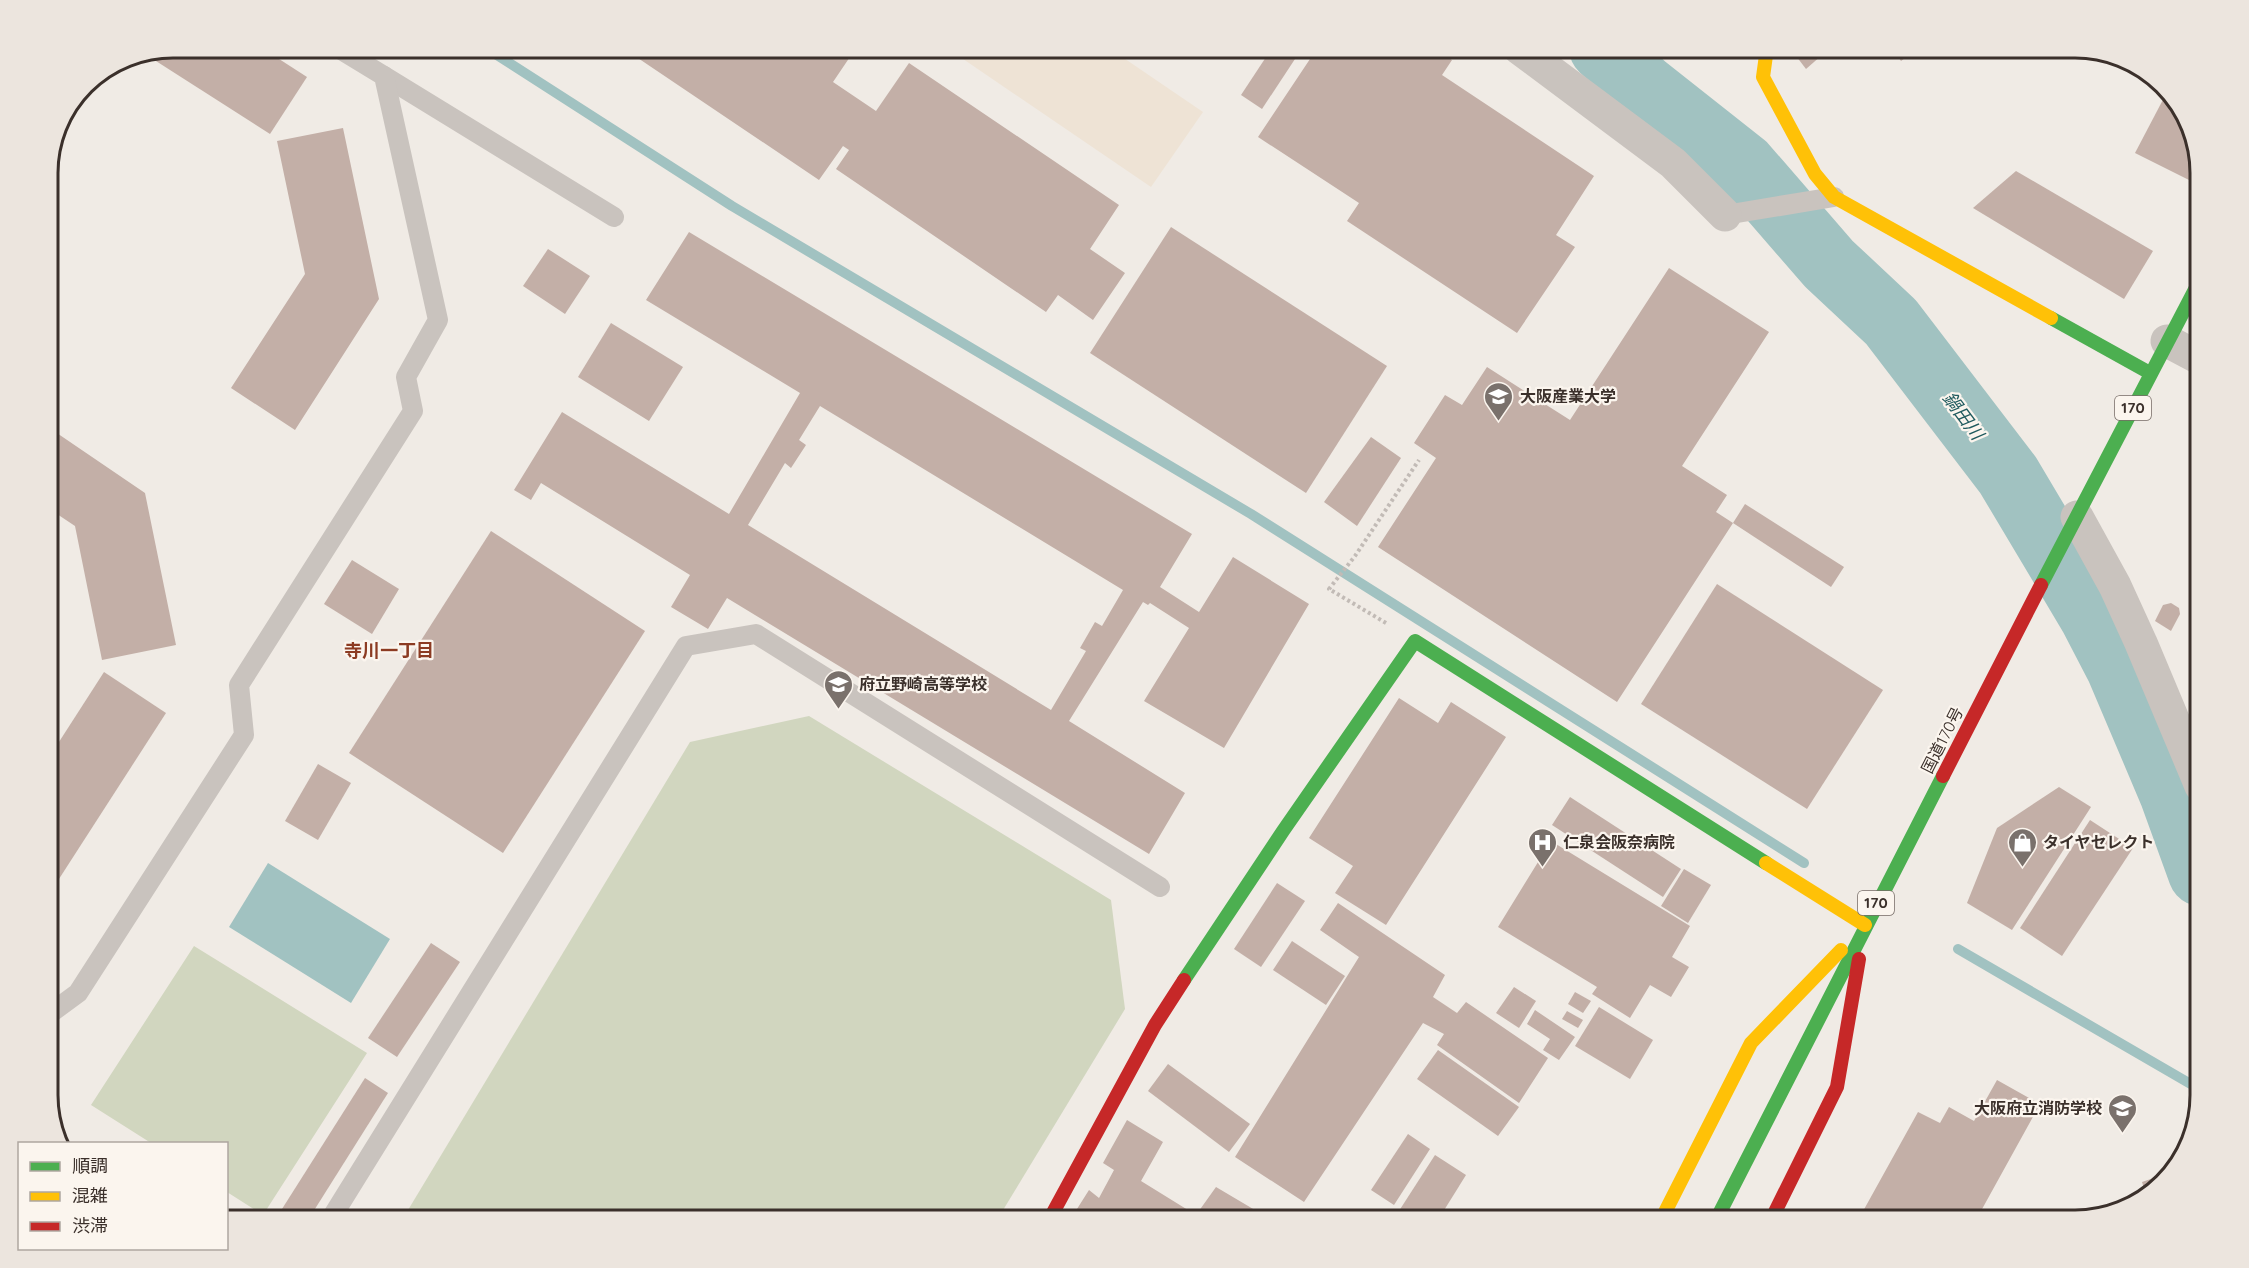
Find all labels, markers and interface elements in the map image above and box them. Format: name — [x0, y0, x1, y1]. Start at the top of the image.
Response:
school or university icon: 大阪産業大学 — [1483, 380, 1515, 422]
place label: 大阪産業大学 — [1520, 386, 1616, 406]
water label: 鍋田川 — [1938, 387, 1990, 446]
road number: 170 — [2115, 396, 2151, 420]
district label: 寺川一丁目 — [344, 639, 434, 662]
school or university icon: 府立野崎高等学校 — [822, 668, 854, 710]
place label: 府立野崎高等学校 — [859, 674, 987, 694]
street label: 国道170号 — [1917, 704, 1967, 776]
hospital icon: 仁泉会阪奈病院 — [1526, 826, 1558, 868]
shop icon: タイヤセレクト — [2006, 826, 2038, 868]
place label: 仁泉会阪奈病院 — [1563, 832, 1675, 852]
place label: タイヤセレクト — [2043, 832, 2155, 852]
road number: 170 — [1858, 891, 1894, 915]
school or university icon: 大阪府立消防学校 — [2107, 1092, 2139, 1134]
place label: 大阪府立消防学校 — [1974, 1098, 2102, 1118]
legend — [18, 1142, 228, 1250]
text: 順調 — [72, 1154, 108, 1177]
text: 混雑 — [72, 1184, 108, 1207]
text: 渋滞 — [72, 1214, 108, 1237]

